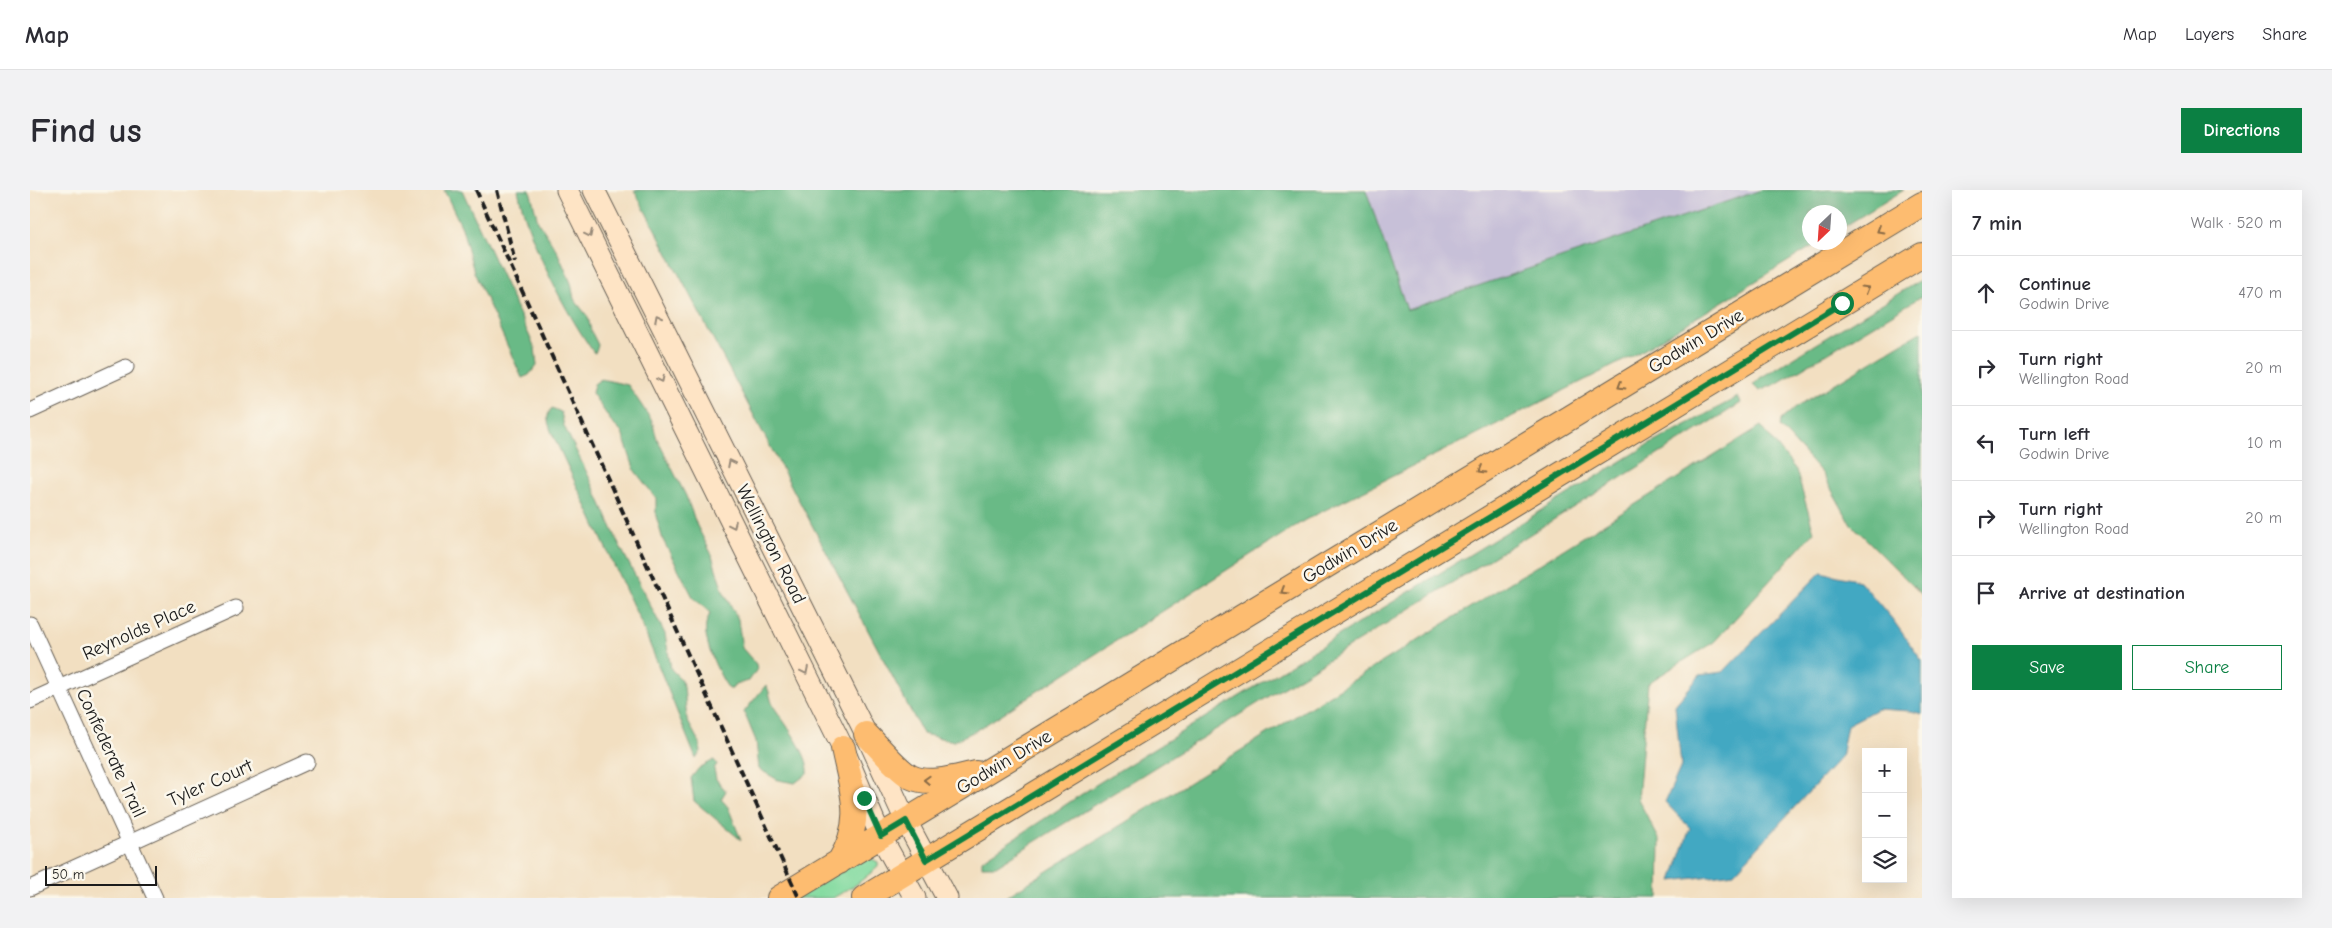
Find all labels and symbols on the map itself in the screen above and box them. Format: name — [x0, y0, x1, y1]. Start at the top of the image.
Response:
north arrow — [1802, 205, 1847, 250]
one-way arrow — [1877, 223, 1886, 233]
one-way arrow — [583, 229, 593, 238]
one-way arrow — [1860, 285, 1869, 295]
route start — [1831, 292, 1854, 315]
street label: Godwin Drive — [1644, 304, 1748, 378]
one-way arrow — [654, 314, 664, 323]
one-way arrow — [655, 374, 665, 383]
one-way arrow — [1618, 379, 1627, 389]
one-way arrow — [727, 459, 737, 468]
one-way arrow — [1479, 464, 1488, 474]
street label: Wellington Road — [732, 481, 810, 607]
street label: Godwin Drive — [1298, 514, 1402, 588]
one-way arrow — [727, 520, 737, 529]
one-way arrow — [1280, 585, 1289, 595]
street label: Reynolds Place — [79, 595, 199, 665]
one-way arrow — [799, 665, 809, 674]
street label: Confederate Trail — [72, 685, 150, 821]
street label: Godwin Drive — [952, 725, 1056, 799]
street label: Tyler Court — [164, 754, 256, 811]
one-way arrow — [923, 774, 931, 785]
route end — [853, 787, 876, 810]
scale bar — [45, 863, 158, 886]

